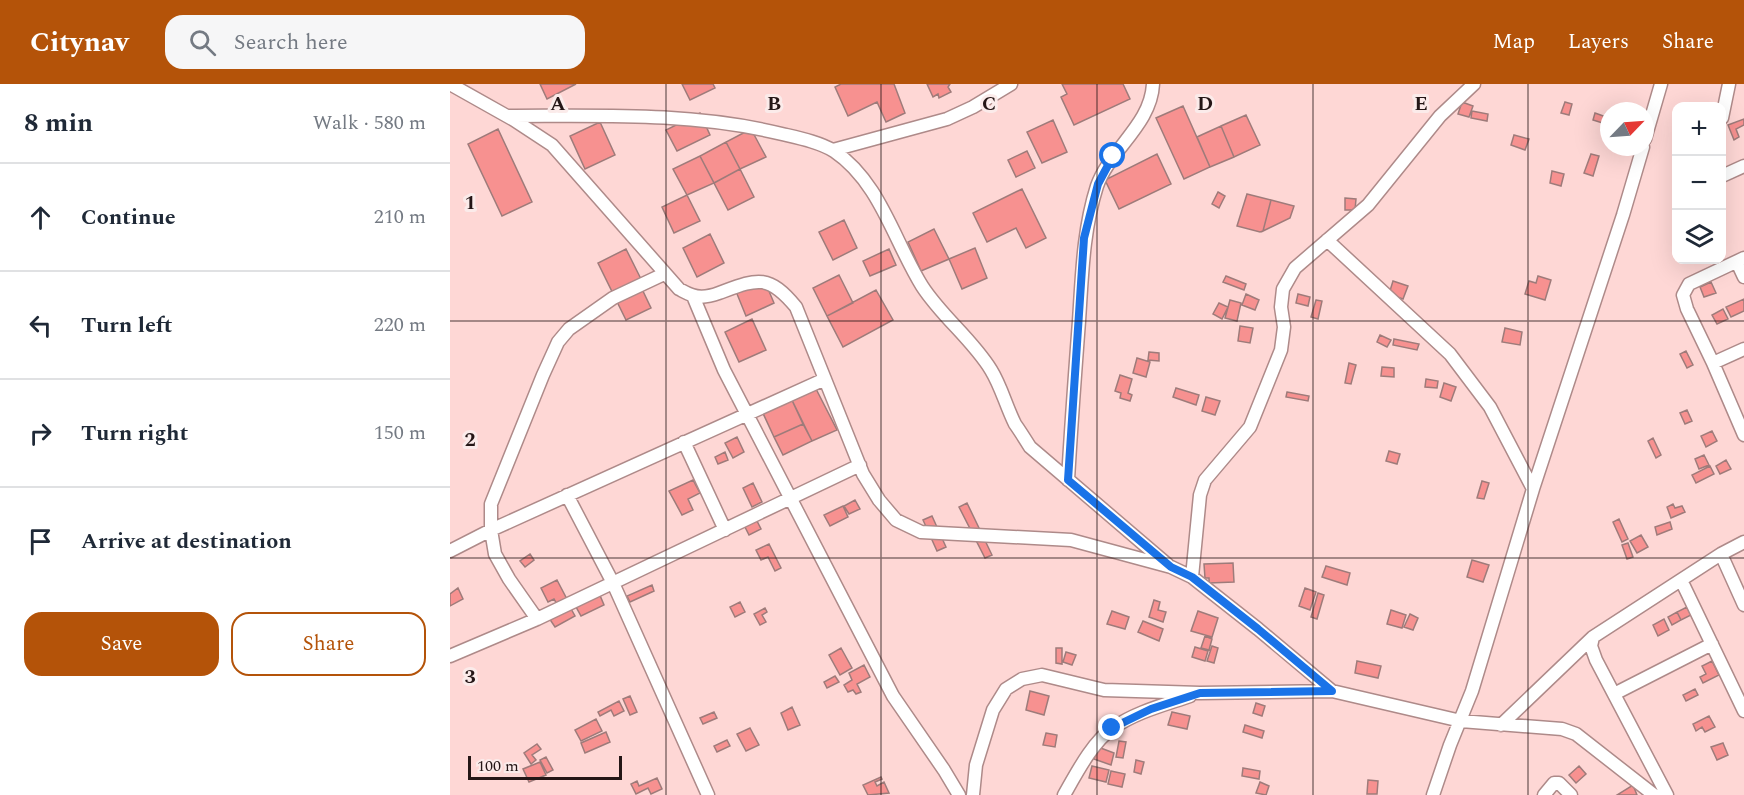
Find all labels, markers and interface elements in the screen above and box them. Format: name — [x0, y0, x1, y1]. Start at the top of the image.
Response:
search box — [165, 15, 585, 69]
text: Citynav — [30, 21, 129, 64]
icon: search — [186, 26, 219, 59]
text: Search here — [234, 26, 348, 59]
text: Map — [1493, 26, 1535, 58]
text: Layers — [1568, 26, 1629, 58]
text: Share — [1662, 26, 1714, 58]
text: A — [550, 89, 566, 119]
text: B — [767, 89, 781, 119]
text: C — [982, 89, 996, 119]
text: D — [1197, 89, 1213, 119]
text: E — [1414, 89, 1428, 119]
north arrow — [1600, 102, 1654, 156]
map controls — [1672, 102, 1726, 264]
button: + — [1672, 102, 1726, 156]
text: 8 min — [24, 103, 93, 143]
text: Walk · 580 m — [313, 108, 426, 138]
route start — [1099, 142, 1125, 168]
button: − — [1672, 156, 1726, 210]
text: 1 — [464, 188, 476, 218]
icon: ahead — [24, 201, 57, 234]
text: Continue — [81, 201, 176, 234]
text: 210 m — [374, 202, 426, 232]
button: layers — [1672, 210, 1726, 264]
icon: left — [24, 309, 57, 342]
text: Turn left — [81, 309, 173, 342]
text: 220 m — [374, 310, 426, 340]
icon: right — [24, 417, 57, 450]
text: Turn right — [81, 417, 188, 450]
text: 150 m — [374, 418, 426, 448]
text: 2 — [464, 425, 476, 455]
icon: arrive — [24, 525, 57, 558]
text: Arrive at destination — [81, 525, 292, 558]
button: Save — [24, 612, 219, 676]
button: Share — [231, 612, 426, 676]
text: 3 — [464, 662, 476, 692]
route end — [1098, 714, 1124, 740]
scale bar — [468, 753, 622, 780]
text: 100 m — [477, 754, 519, 778]

